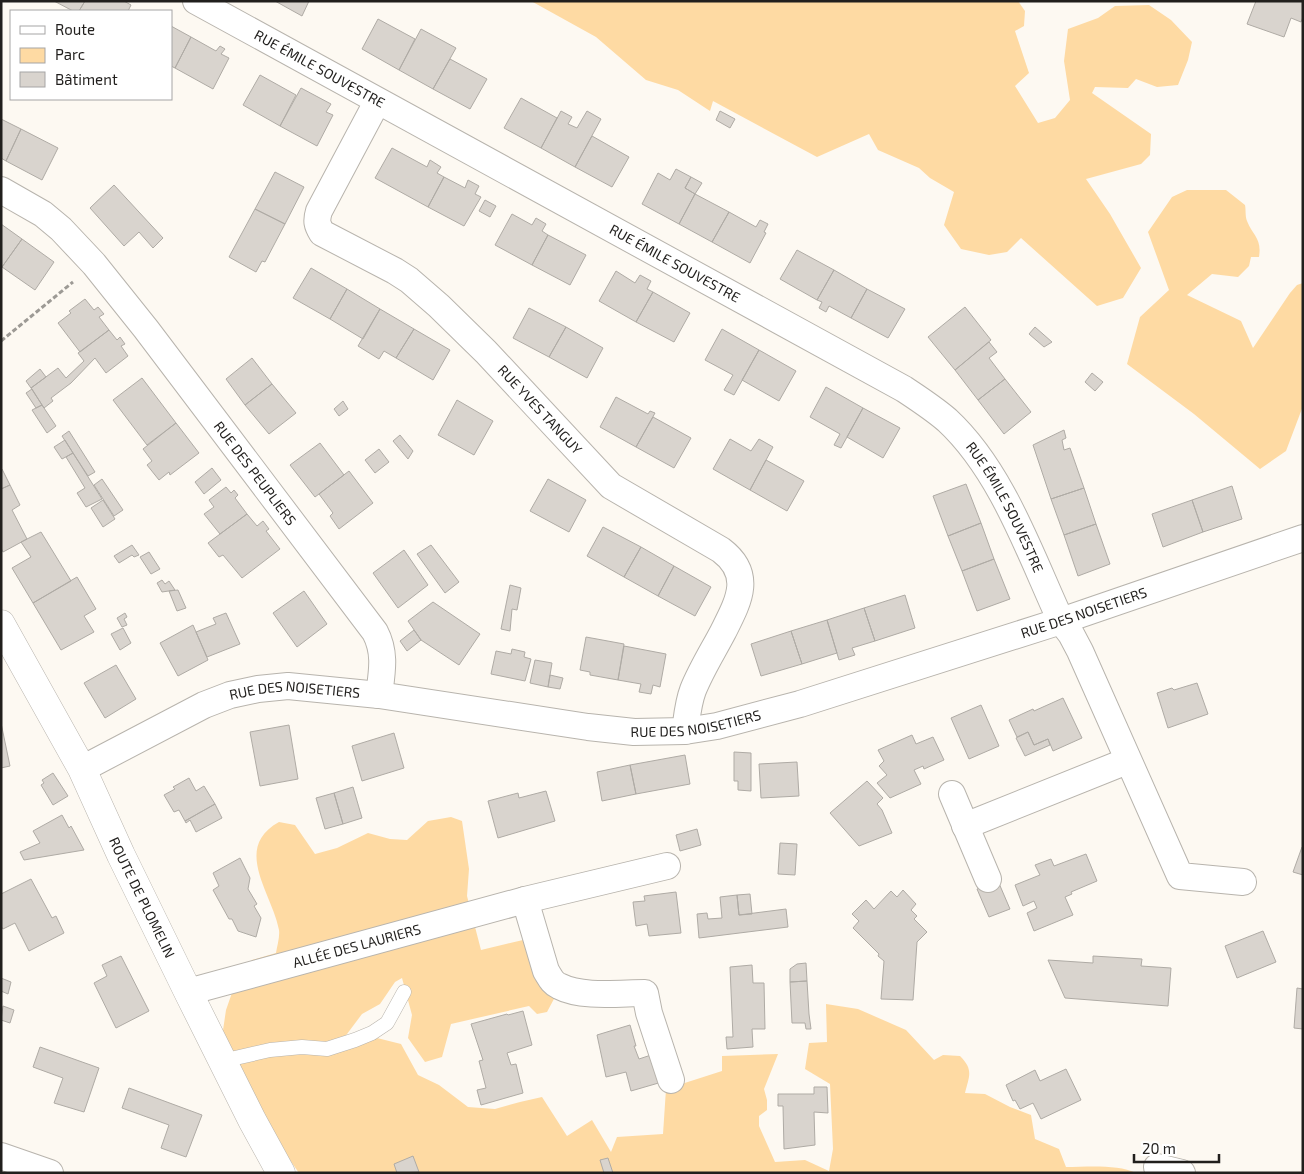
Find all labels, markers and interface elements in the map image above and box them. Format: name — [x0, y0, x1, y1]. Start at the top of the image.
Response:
legend — [10, 10, 172, 100]
text: Route — [55, 20, 95, 38]
street label: RUE ÉMILE SOUVESTRE — [252, 26, 388, 111]
text: Parc — [55, 45, 85, 63]
text: Bâtiment — [55, 70, 118, 88]
street label: RUE ÉMILE SOUVESTRE — [607, 220, 743, 306]
street label: RUE YVES TANGUY — [495, 361, 586, 457]
street label: RUE DES PEUPLIERS — [211, 418, 300, 528]
street label: RUE ÉMILE SOUVESTRE — [963, 438, 1048, 575]
street label: RUE DES NOISETIERS — [1019, 583, 1149, 641]
street label: RUE DES NOISETIERS — [228, 677, 361, 703]
street label: RUE DES NOISETIERS — [630, 706, 763, 740]
street label: ROUTE DE PLOMELIN — [106, 834, 179, 961]
street label: ALLÉE DES LAURIERS — [291, 920, 423, 971]
scale bar — [1134, 1132, 1219, 1164]
text: 20 m — [1142, 1139, 1176, 1157]

